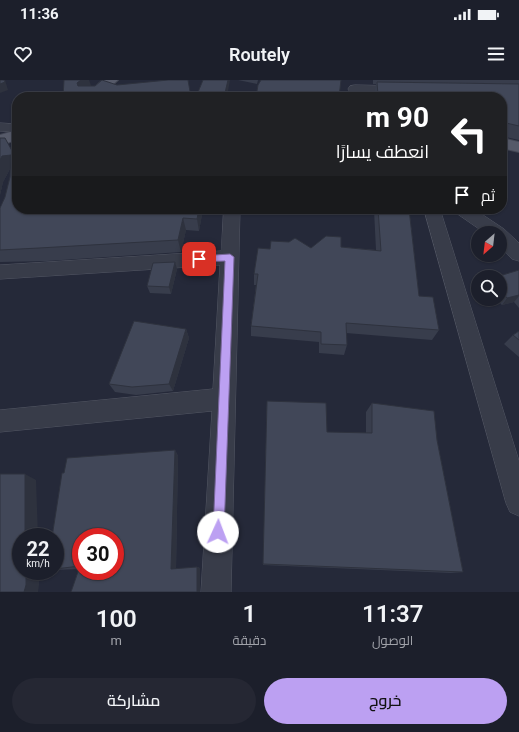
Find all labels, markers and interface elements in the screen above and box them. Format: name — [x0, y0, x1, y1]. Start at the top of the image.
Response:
text: 11:36 — [20, 5, 59, 23]
icon: heart — [12, 43, 34, 65]
icon: menu — [485, 43, 507, 65]
text: Routely — [229, 44, 290, 65]
text: 90 m — [366, 101, 429, 134]
icon: left — [443, 108, 495, 160]
text: انعطف يسارًا — [336, 141, 429, 162]
icon: arrive — [451, 184, 473, 206]
text: ثم — [481, 187, 495, 205]
north arrow — [471, 226, 507, 262]
map controls — [471, 226, 507, 306]
pin — [182, 242, 216, 276]
icon: arrive — [188, 248, 210, 270]
button: search — [471, 270, 507, 306]
position arrow — [197, 511, 239, 553]
speed limit sign: 30 — [72, 528, 124, 580]
text: 22 — [27, 537, 49, 561]
text: km/h — [26, 558, 50, 569]
text: 1 — [243, 600, 256, 628]
text: 11:37 — [362, 600, 423, 628]
text: 100 — [96, 605, 137, 633]
text: m — [111, 633, 122, 648]
text: دقيقة — [232, 633, 266, 648]
text: الوصول — [372, 633, 413, 648]
button: مشاركة — [12, 678, 256, 724]
button: خروج — [264, 678, 507, 724]

